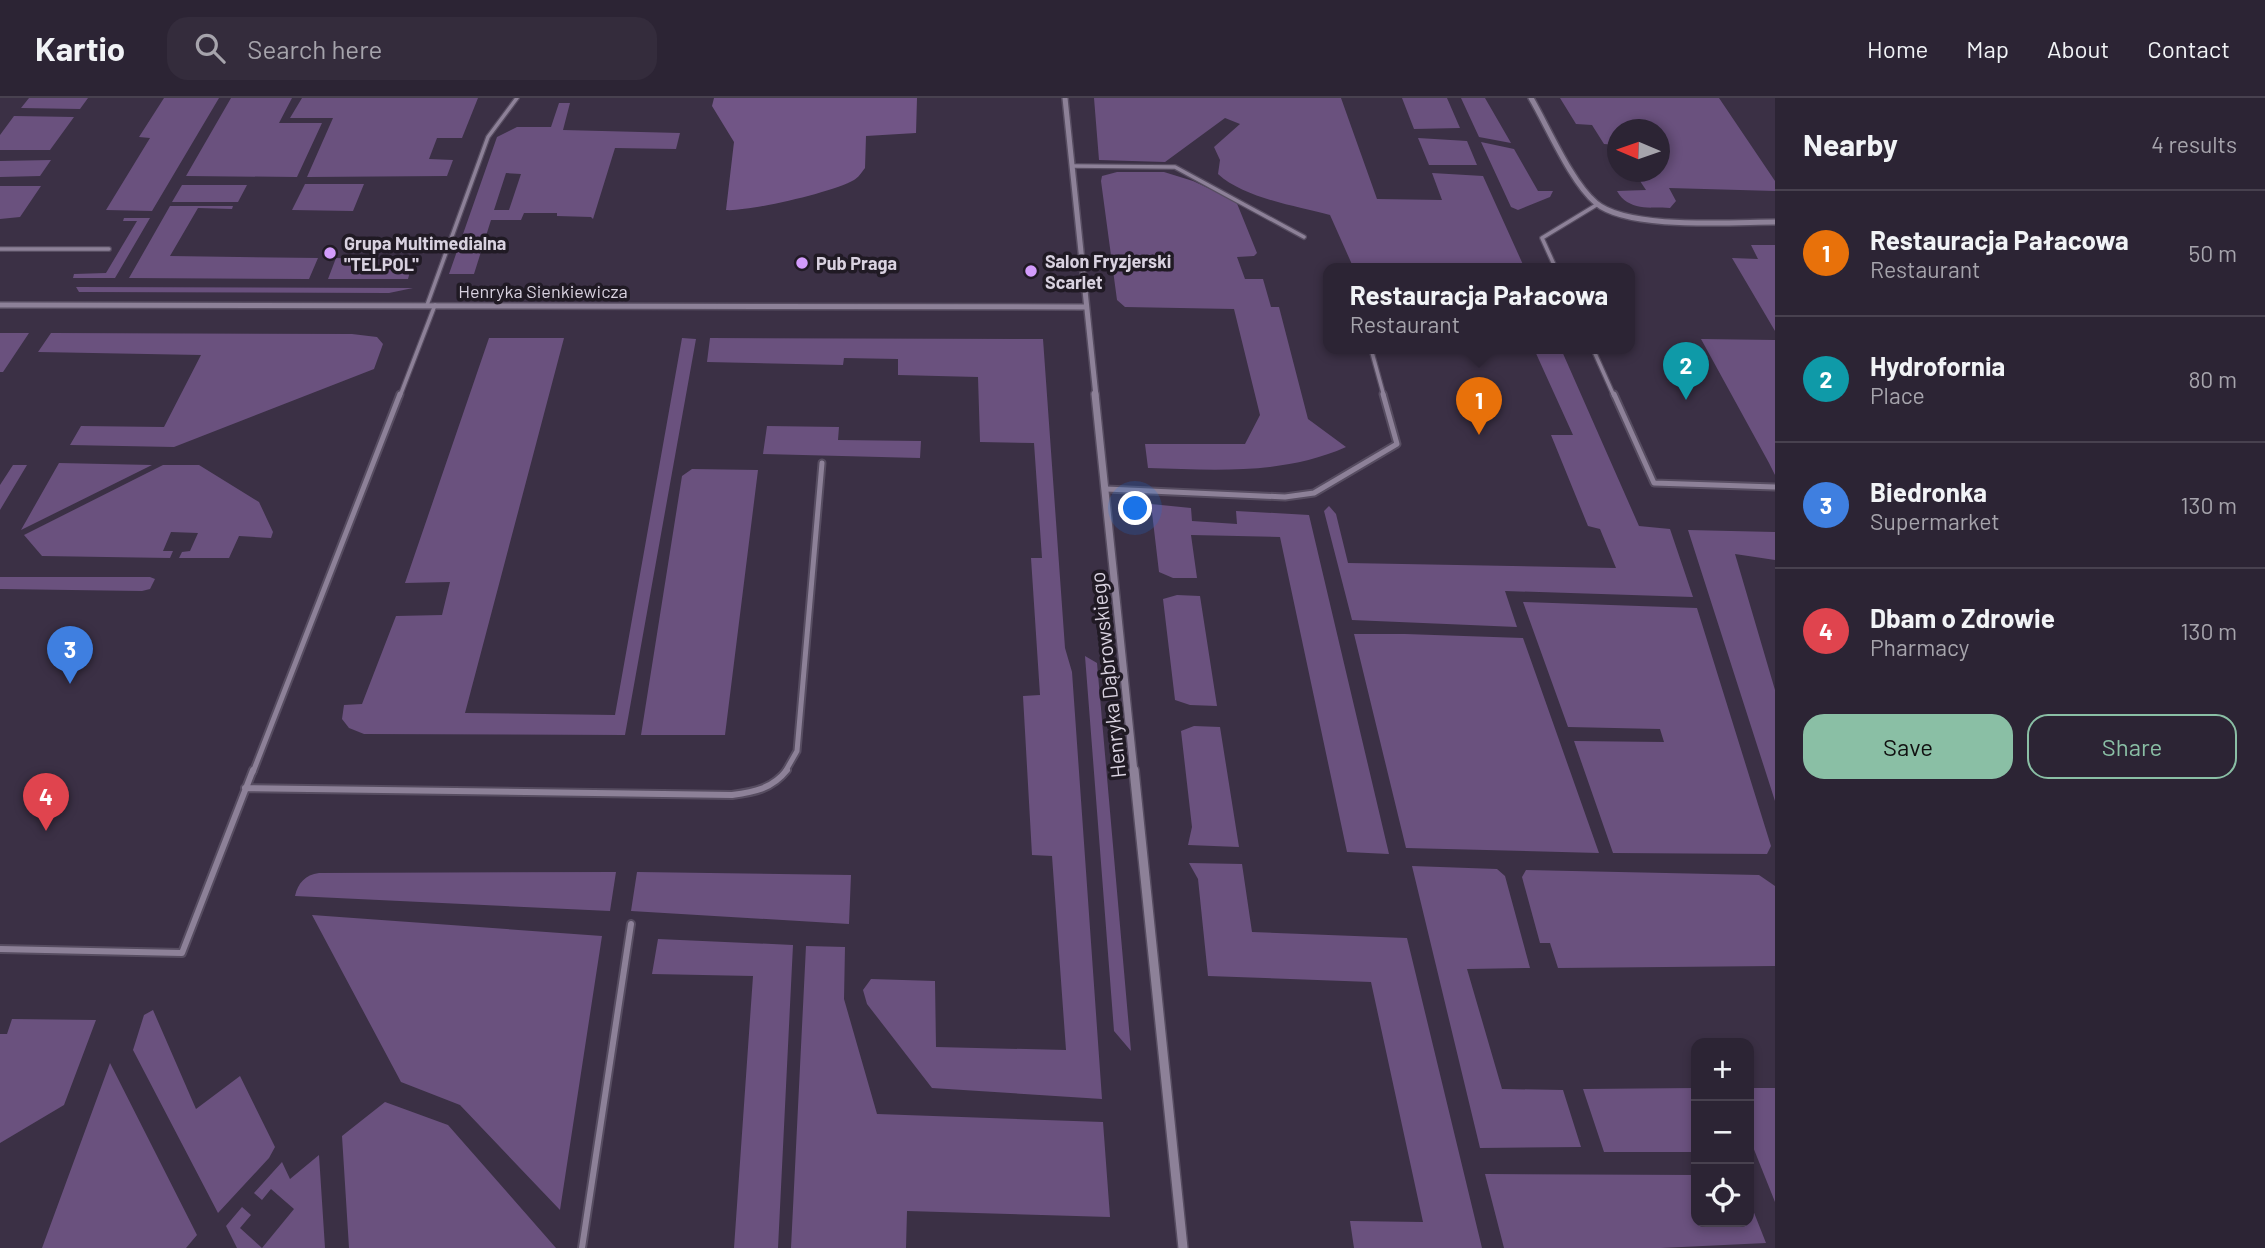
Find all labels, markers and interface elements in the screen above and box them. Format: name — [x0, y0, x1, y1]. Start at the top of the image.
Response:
search box — [167, 17, 657, 80]
text: Kartio — [35, 28, 125, 68]
icon: search — [191, 29, 229, 67]
text: Search here — [247, 33, 382, 64]
text: Home — [1867, 34, 1928, 63]
text: Map — [1966, 34, 2009, 63]
text: About — [2047, 34, 2109, 63]
text: Contact — [2147, 34, 2230, 63]
north arrow — [1607, 119, 1670, 182]
text: Nearby — [1803, 126, 1898, 162]
text: 4 results — [2151, 130, 2237, 158]
text: Restauracja Pałacowa — [1870, 224, 2129, 255]
place label: Grupa Multimedialna "TELPOL" — [344, 232, 506, 275]
text: 1 — [1822, 239, 1830, 267]
text: 50 m — [2189, 239, 2237, 267]
marker: Grupa Multimedialna "TELPOL" — [322, 245, 338, 261]
place label: Salon Fryzjerski Scarlet — [1045, 250, 1171, 293]
place label: Pub Praga — [816, 252, 897, 274]
marker: Pub Praga — [794, 255, 810, 271]
text: Restaurant — [1870, 255, 1980, 283]
marker: Salon Fryzjerski Scarlet — [1023, 263, 1039, 279]
popup — [1323, 263, 1635, 354]
text: Restauracja Pałacowa — [1350, 279, 1608, 310]
street label: Henryka Sienkiewicza — [458, 280, 628, 302]
text: Restaurant — [1350, 310, 1460, 338]
pin: 2 — [1663, 342, 1709, 400]
text: Hydrofornia — [1870, 350, 2005, 381]
text: 2 — [1820, 365, 1832, 393]
text: 80 m — [2188, 365, 2237, 393]
pin: 1 — [1456, 377, 1502, 435]
text: Place — [1870, 381, 1925, 409]
text: Biedronka — [1870, 476, 1987, 507]
your location — [1118, 491, 1152, 525]
text: 3 — [1820, 491, 1832, 519]
text: 130 m — [2180, 491, 2237, 519]
text: Supermarket — [1870, 507, 2000, 535]
street label: Henryka Dąbrowskiego — [1084, 571, 1130, 779]
text: Dbam o Zdrowie — [1870, 602, 2055, 633]
text: 4 — [1819, 617, 1833, 645]
text: 130 m — [2180, 617, 2237, 645]
pin: 3 — [47, 626, 93, 684]
text: Pharmacy — [1870, 633, 1969, 661]
button: Save — [1803, 714, 2013, 779]
button: Share — [2027, 714, 2237, 779]
pin: 4 — [23, 773, 69, 831]
map controls — [1691, 1038, 1754, 1227]
button: + — [1691, 1038, 1754, 1101]
button: − — [1691, 1101, 1754, 1164]
button: locate — [1691, 1164, 1754, 1227]

